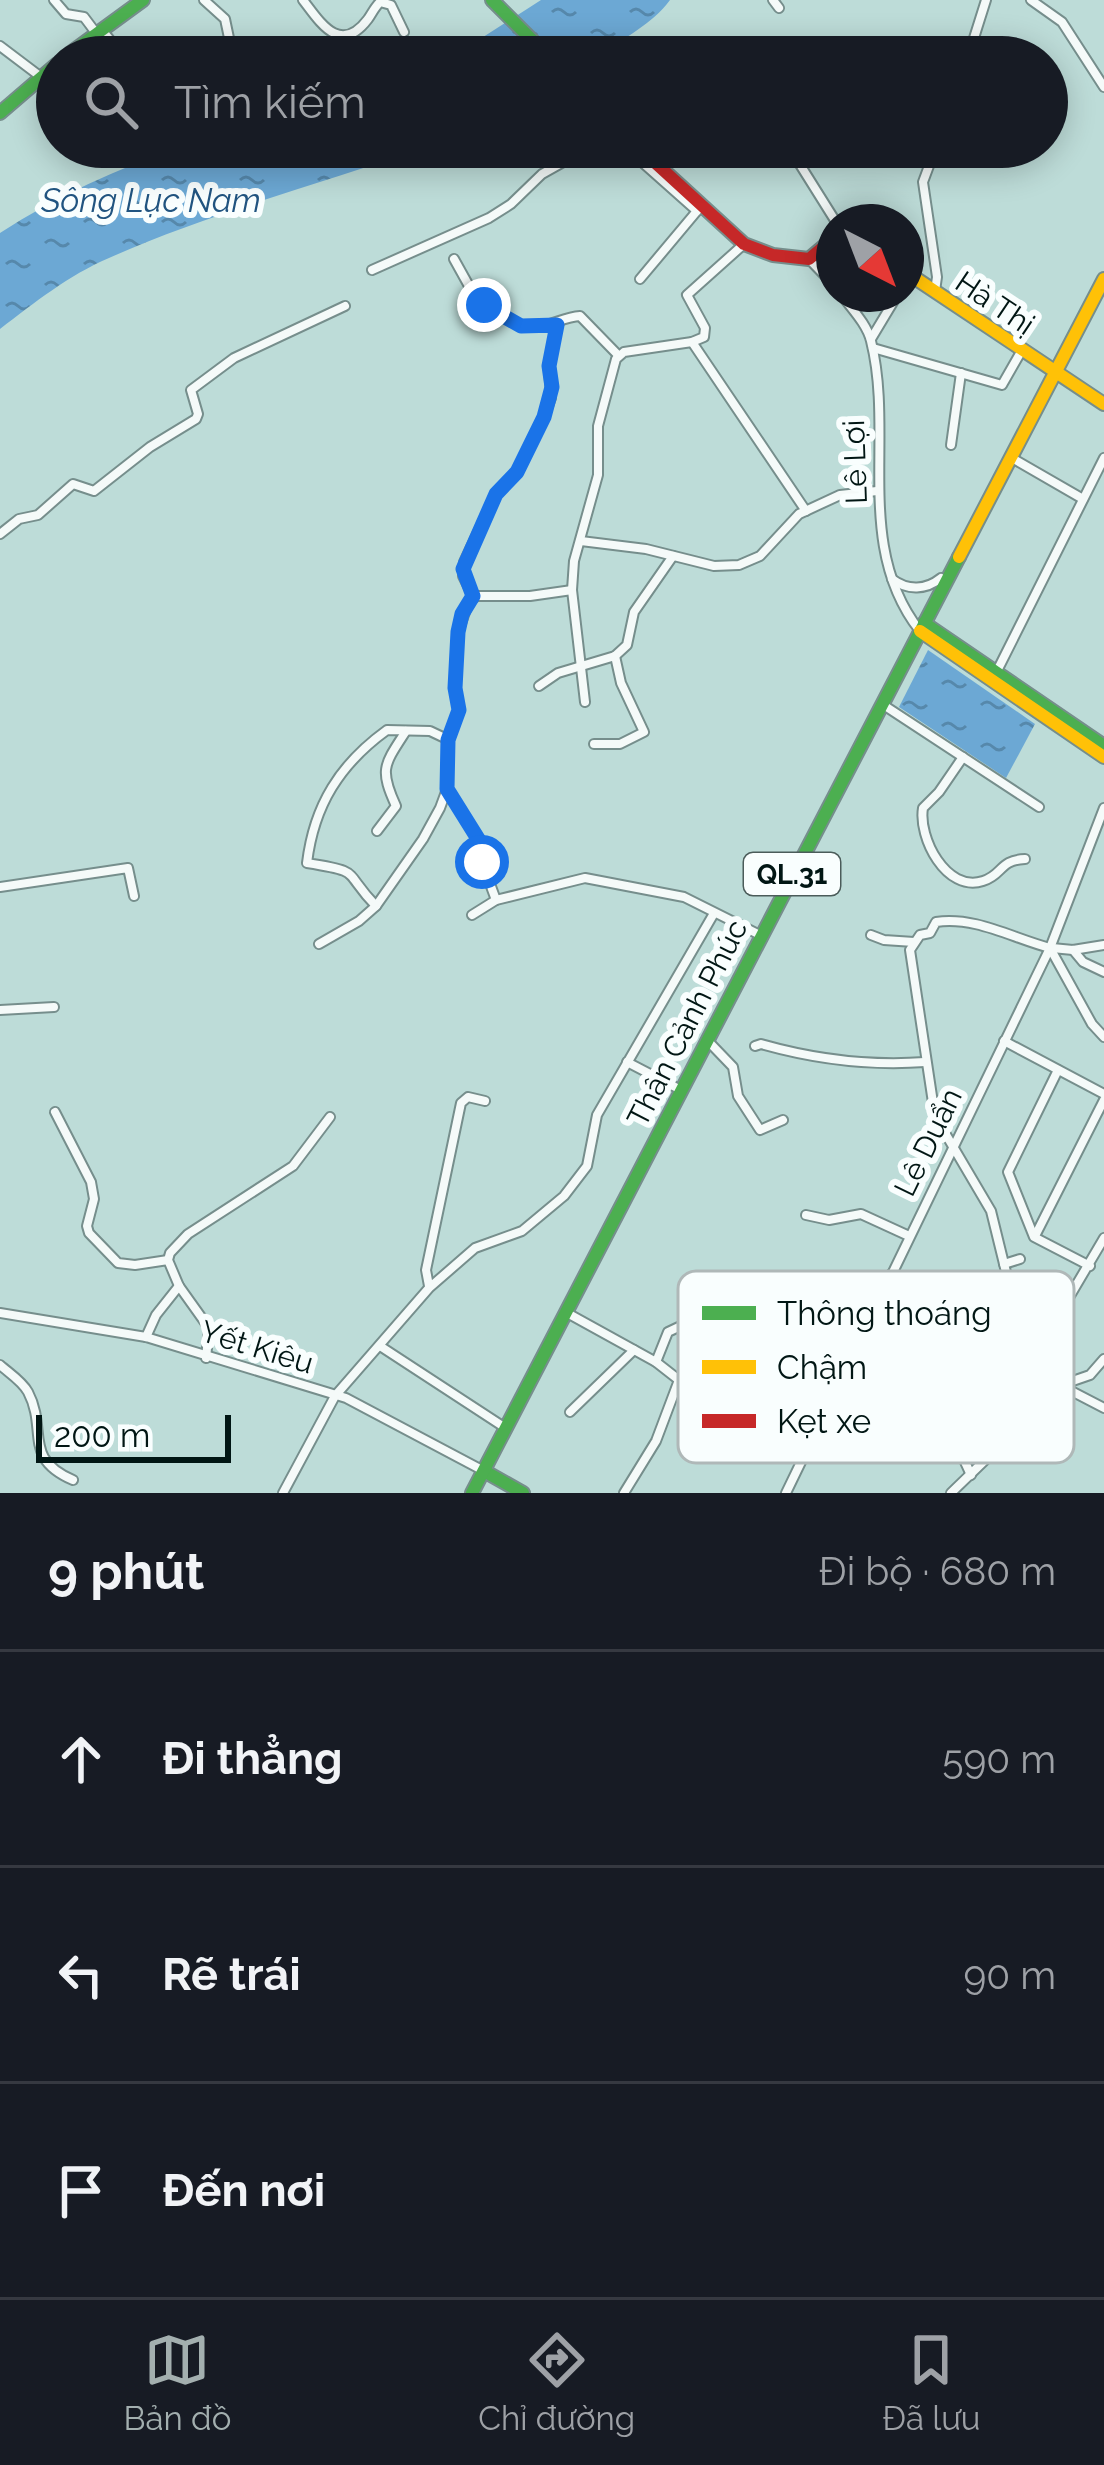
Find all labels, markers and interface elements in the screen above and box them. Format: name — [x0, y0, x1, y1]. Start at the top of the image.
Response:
search box — [36, 36, 1068, 168]
icon: search — [78, 69, 144, 135]
text: Tìm kiếm — [174, 76, 366, 129]
water label: Sông Lục Nam — [40, 181, 261, 220]
north arrow — [816, 204, 924, 312]
street label: Hà Thị — [949, 264, 1041, 342]
route end — [457, 278, 511, 332]
street label: Lê Lợi — [836, 419, 874, 505]
route start — [455, 835, 509, 889]
road number: QL.31 — [744, 853, 840, 895]
street label: Thân Cảnh Phúc — [620, 914, 754, 1132]
street label: Lê Duẩn — [887, 1082, 969, 1202]
legend — [678, 1271, 1074, 1463]
text: Thông thoáng — [777, 1294, 992, 1333]
street label: Yết Kiêu — [196, 1313, 318, 1381]
text: Chậm — [777, 1348, 867, 1387]
text: Kẹt xe — [777, 1402, 871, 1441]
scale bar — [36, 1409, 231, 1462]
text: 200 m — [54, 1416, 150, 1455]
text: 9 phút — [48, 1541, 204, 1601]
text: Đi bộ · 680 m — [819, 1548, 1056, 1594]
icon: ahead — [48, 1726, 114, 1792]
text: Đi thẳng — [162, 1732, 343, 1785]
text: 590 m — [942, 1736, 1056, 1782]
icon: left — [48, 1942, 114, 2008]
text: Rẽ trái — [162, 1948, 301, 2001]
text: 90 m — [963, 1952, 1056, 1998]
icon: arrive — [48, 2158, 114, 2224]
text: Đến nơi — [162, 2164, 325, 2217]
tab: Bản đồ — [124, 2327, 231, 2438]
tab: Chỉ đường — [478, 2327, 635, 2438]
tab: Đã lưu — [882, 2327, 980, 2438]

